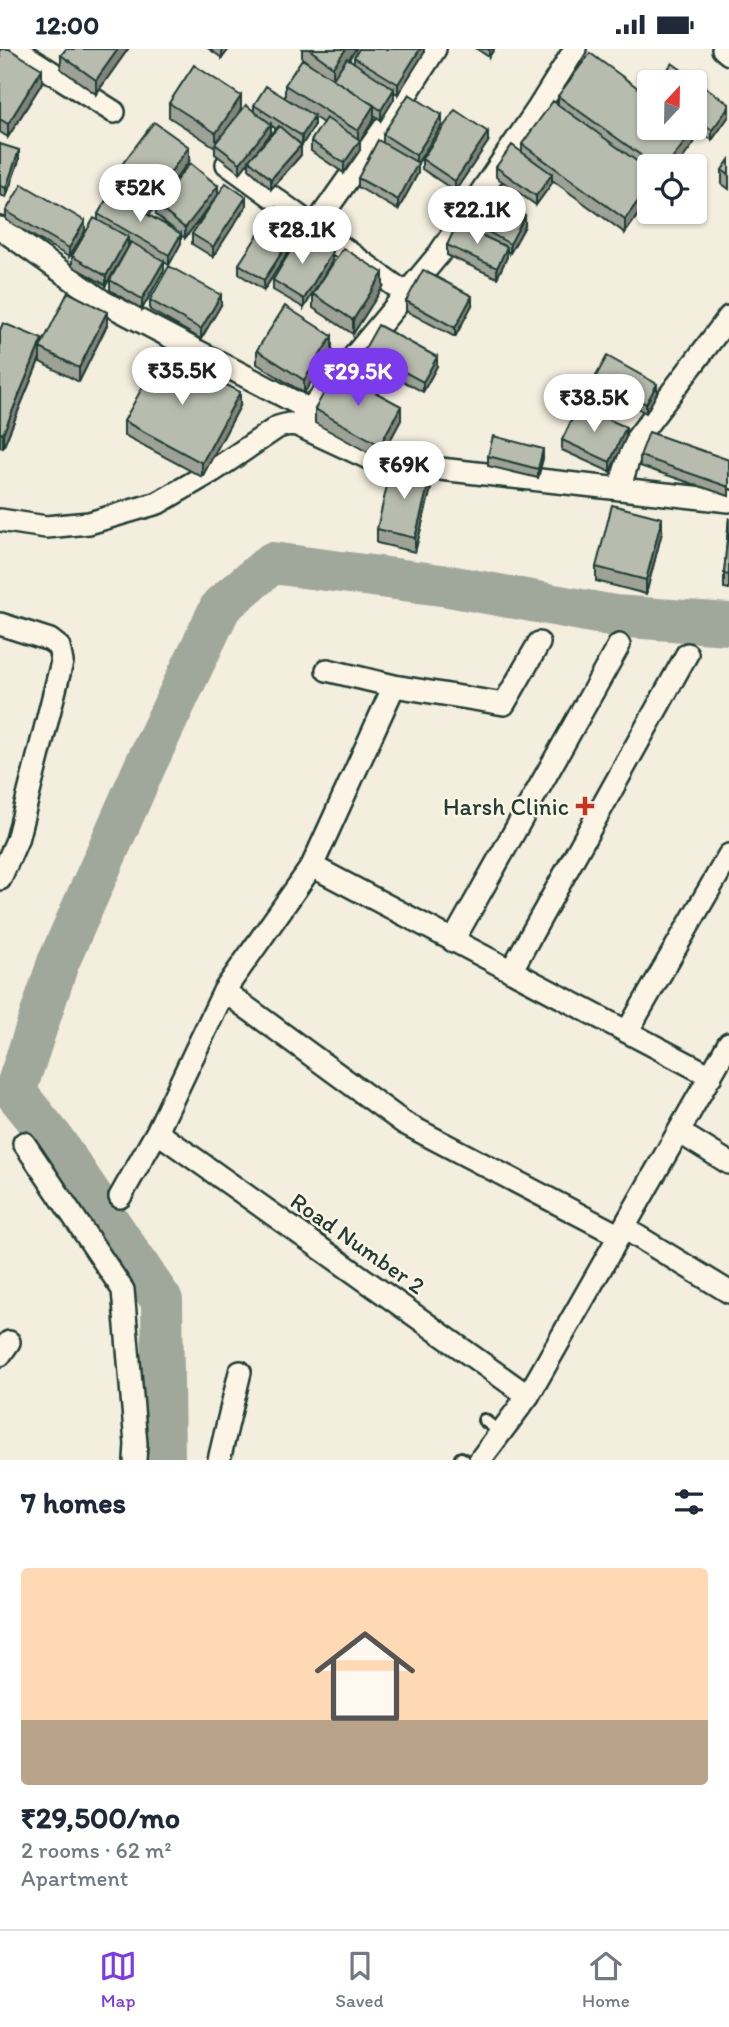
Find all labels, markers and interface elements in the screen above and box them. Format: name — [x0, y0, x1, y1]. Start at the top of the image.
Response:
text: 12:00 — [35, 9, 99, 41]
north arrow — [637, 70, 707, 140]
map controls — [637, 70, 707, 224]
button: locate — [637, 154, 707, 224]
pin: ₹52K — [99, 165, 181, 224]
text: ₹52K — [115, 173, 165, 201]
pin: ₹22.1K — [420, 187, 534, 246]
text: ₹22.1K — [444, 195, 510, 223]
pin: ₹28.1K — [245, 207, 359, 266]
text: ₹28.1K — [269, 215, 335, 243]
pin: ₹35.5K — [125, 347, 239, 407]
pin: ₹29.5K — [301, 349, 415, 408]
text: ₹35.5K — [148, 356, 216, 384]
text: ₹29.5K — [324, 357, 392, 385]
pin: ₹38.5K — [537, 375, 651, 434]
text: ₹38.5K — [560, 383, 628, 411]
pin: ₹69K — [363, 441, 445, 501]
text: ₹69K — [379, 450, 429, 478]
place label: Harsh Clinic — [443, 792, 569, 821]
marker: Harsh Clinic — [575, 796, 595, 816]
street label: Road Number 2 — [285, 1186, 431, 1300]
icon: filters — [670, 1483, 708, 1521]
text: 7 homes — [21, 1484, 126, 1521]
icon: home — [302, 1613, 428, 1739]
text: ₹29,500/mo — [21, 1799, 180, 1836]
text: 2 rooms · 62 m² — [21, 1836, 172, 1864]
text: Apartment — [21, 1864, 128, 1892]
tab: Map — [99, 1947, 137, 2012]
tab: Saved — [335, 1947, 384, 2012]
tab: Home — [582, 1947, 630, 2012]

